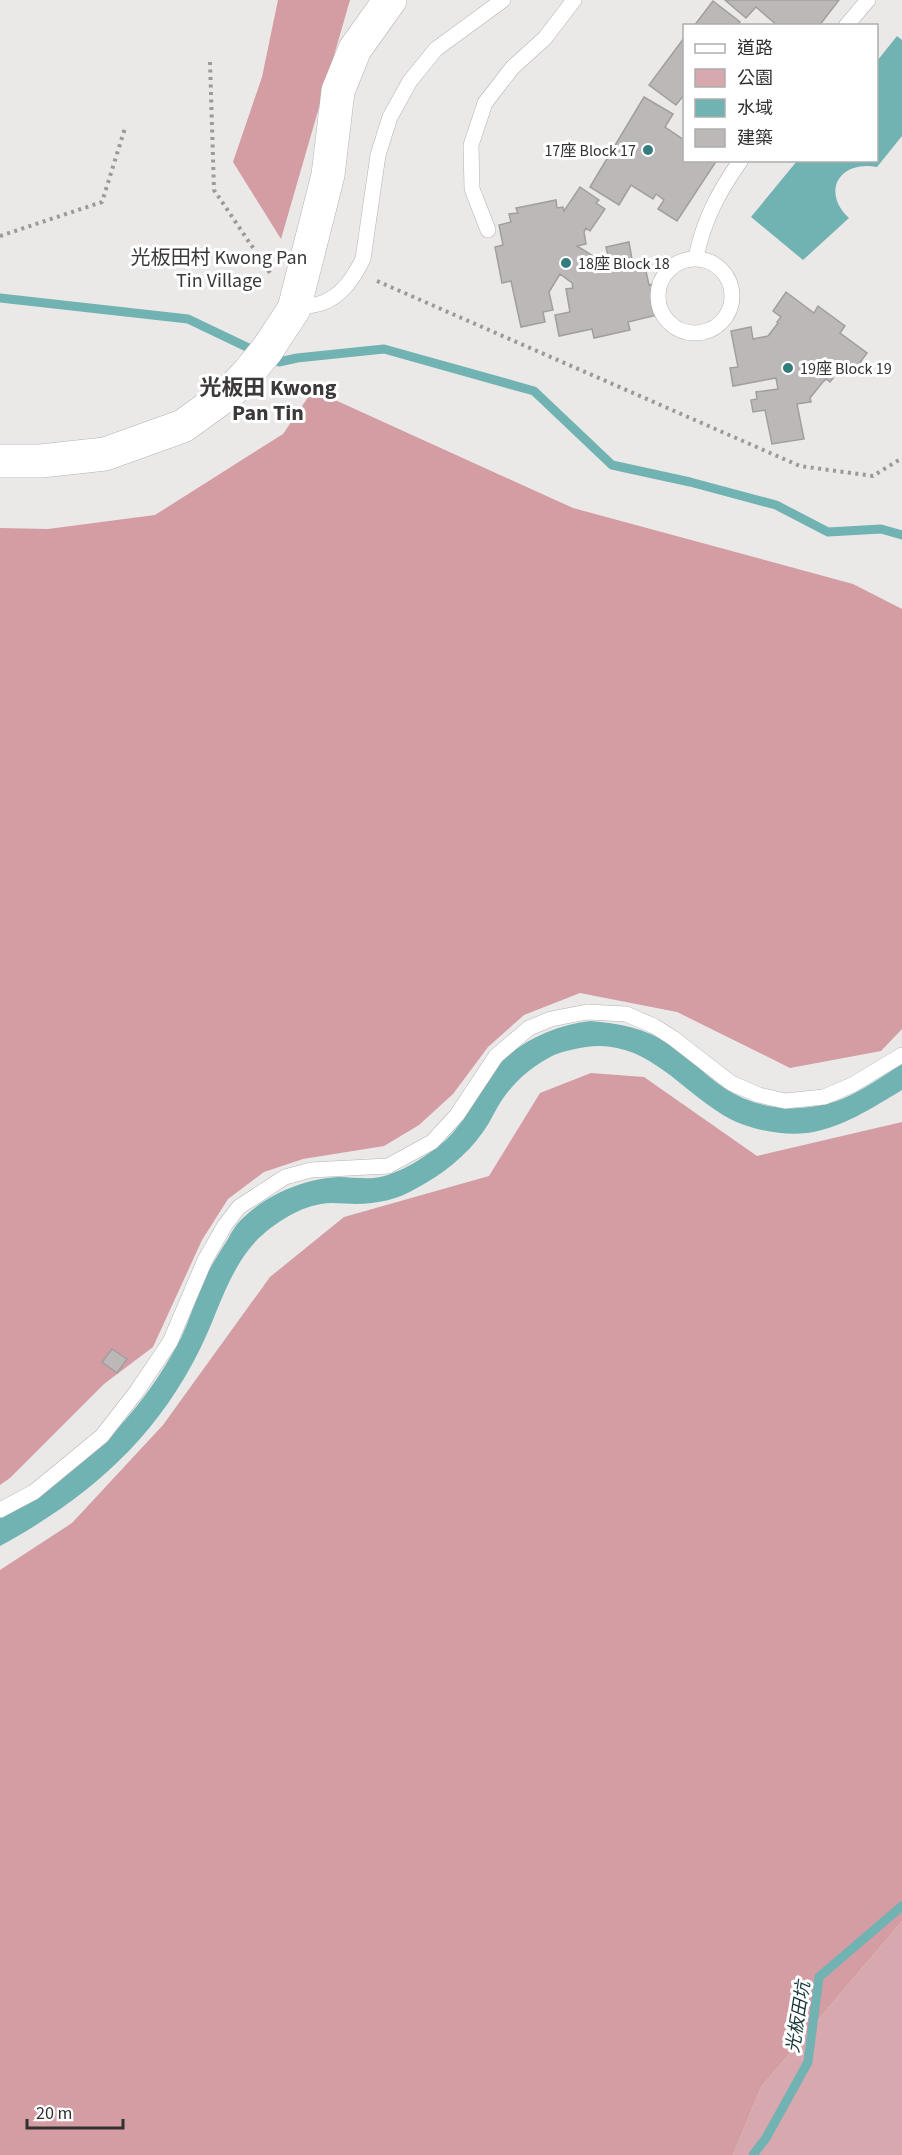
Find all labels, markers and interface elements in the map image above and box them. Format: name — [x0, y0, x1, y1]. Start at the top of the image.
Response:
legend — [683, 24, 878, 162]
text: 道路 — [737, 36, 773, 61]
text: 公園 — [737, 66, 773, 91]
text: 水域 — [737, 96, 773, 121]
text: 建築 — [737, 126, 773, 151]
place label: 17座 Block 17 — [544, 140, 636, 162]
marker: 17座 Block 17 — [641, 143, 655, 157]
district label: 光板田村 Kwong Pan Tin Village — [131, 244, 307, 295]
place label: 18座 Block 18 — [578, 253, 670, 275]
marker: 18座 Block 18 — [559, 256, 573, 270]
place label: 19座 Block 19 — [800, 358, 892, 380]
marker: 19座 Block 19 — [781, 361, 795, 375]
district label: 光板田 Kwong Pan Tin — [200, 372, 337, 429]
water label: 光板田坑 — [781, 1977, 817, 2055]
scale bar — [27, 2092, 123, 2130]
text: 20 m — [36, 2101, 72, 2126]

